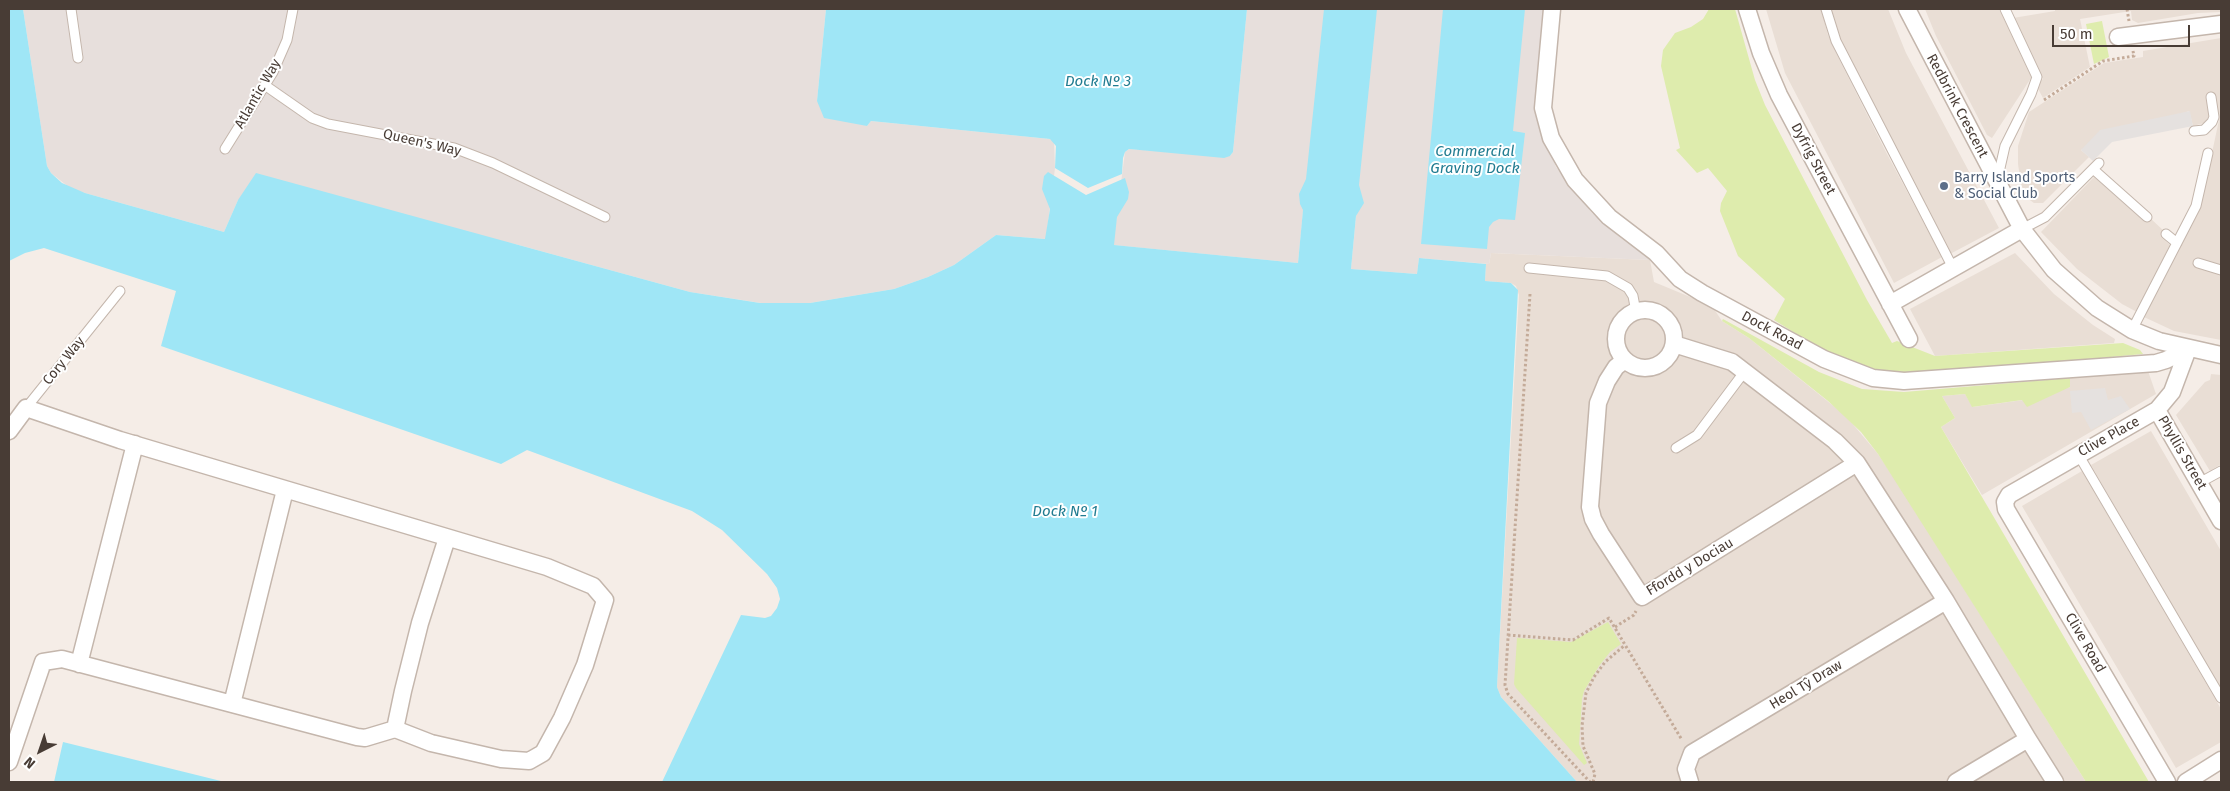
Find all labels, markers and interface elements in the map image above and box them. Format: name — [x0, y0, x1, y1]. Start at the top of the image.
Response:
scale bar — [2055, 15, 2192, 47]
text: 50 m — [2060, 25, 2093, 43]
street label: Redbrink Crescent — [1923, 51, 1991, 161]
street label: Atlantic Way — [231, 56, 285, 132]
water label: Dock Nº 3 — [1065, 73, 1131, 91]
street label: Dyfrig Street — [1787, 120, 1839, 198]
street label: Queen's Way — [381, 126, 463, 160]
water label: Commercial Graving Dock — [1430, 143, 1520, 178]
place label: Barry Island Sports & Social Club — [1954, 170, 2075, 202]
marker: Barry Island Sports & Social Club — [1938, 180, 1950, 192]
street label: Dock Road — [1738, 308, 1806, 354]
street label: Cory Way — [39, 333, 89, 389]
street label: Clive Place — [2075, 413, 2143, 461]
street label: Phyllis Street — [2154, 413, 2210, 493]
water label: Dock Nº 1 — [1032, 503, 1098, 521]
street label: Ffordd y Dociau — [1643, 534, 1737, 600]
street label: Clive Road — [2061, 610, 2109, 676]
street label: Heol Tŷ Draw — [1767, 657, 1845, 713]
north arrow — [15, 726, 65, 776]
text: N — [21, 753, 39, 772]

